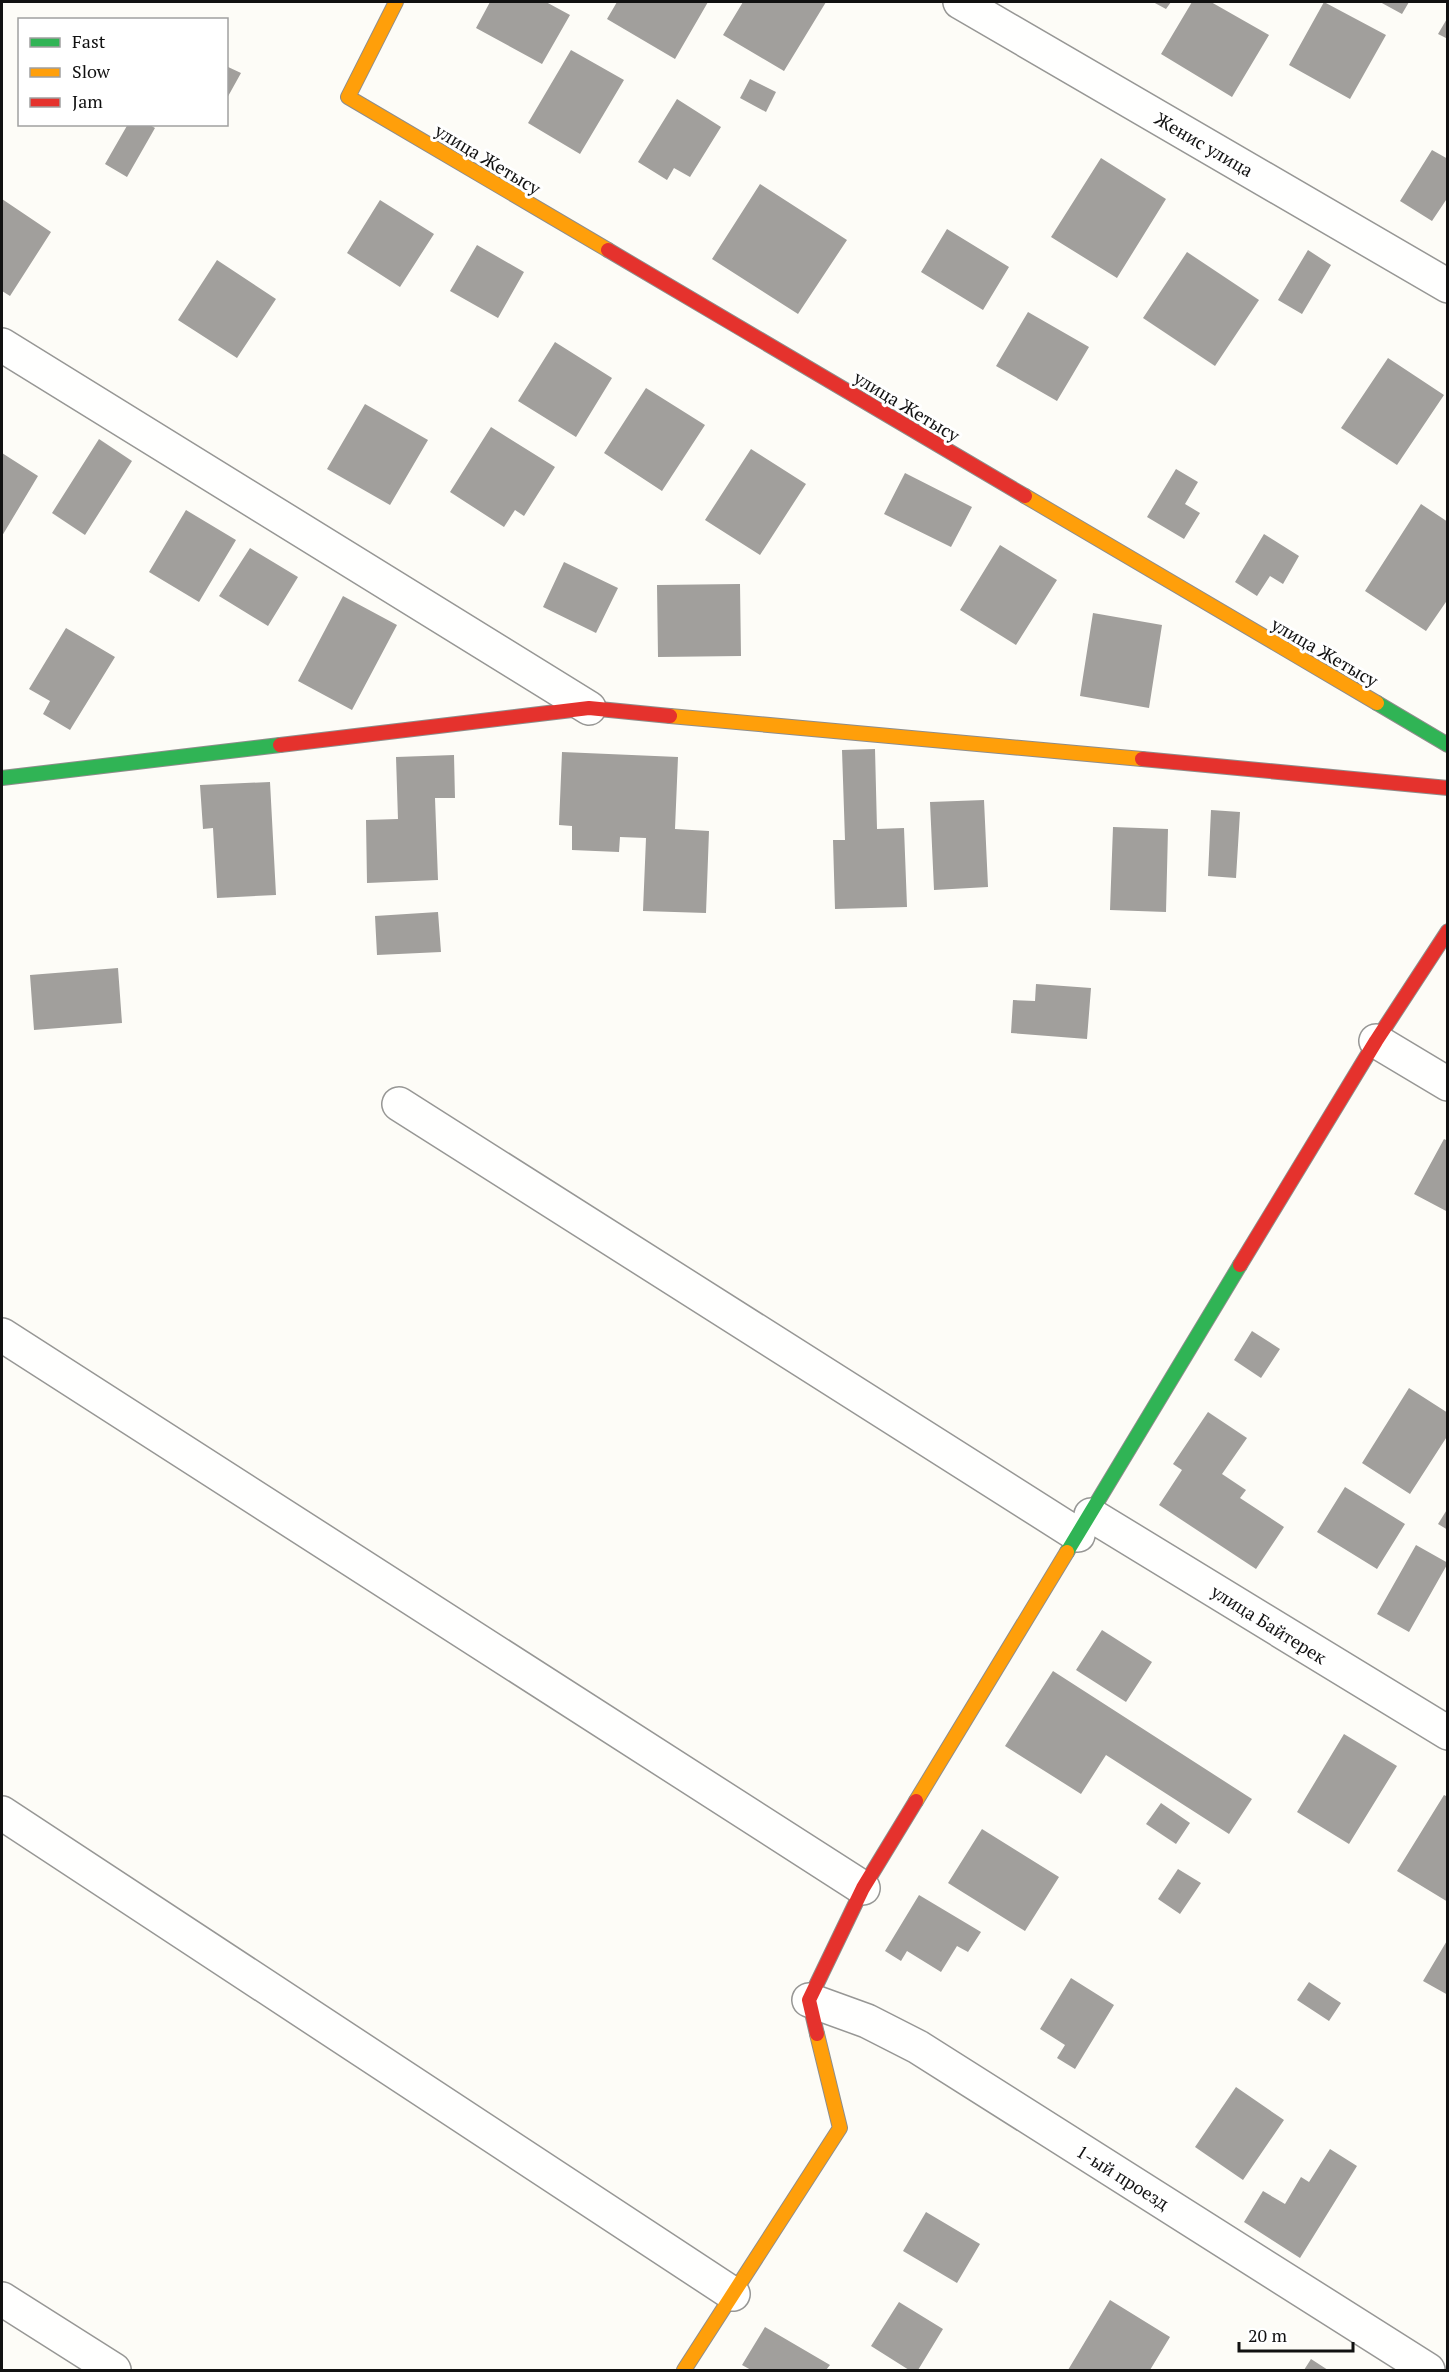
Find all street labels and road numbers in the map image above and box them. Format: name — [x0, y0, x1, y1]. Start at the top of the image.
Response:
street label: Женис улица — [1150, 106, 1258, 182]
street label: улица Жетысу — [430, 117, 546, 200]
street label: улица Жетысу — [849, 364, 965, 447]
street label: улица Жетысу — [1266, 611, 1383, 693]
street label: улица Байтерек — [1206, 1578, 1331, 1669]
street label: 1-ый проезд — [1072, 2139, 1174, 2215]

